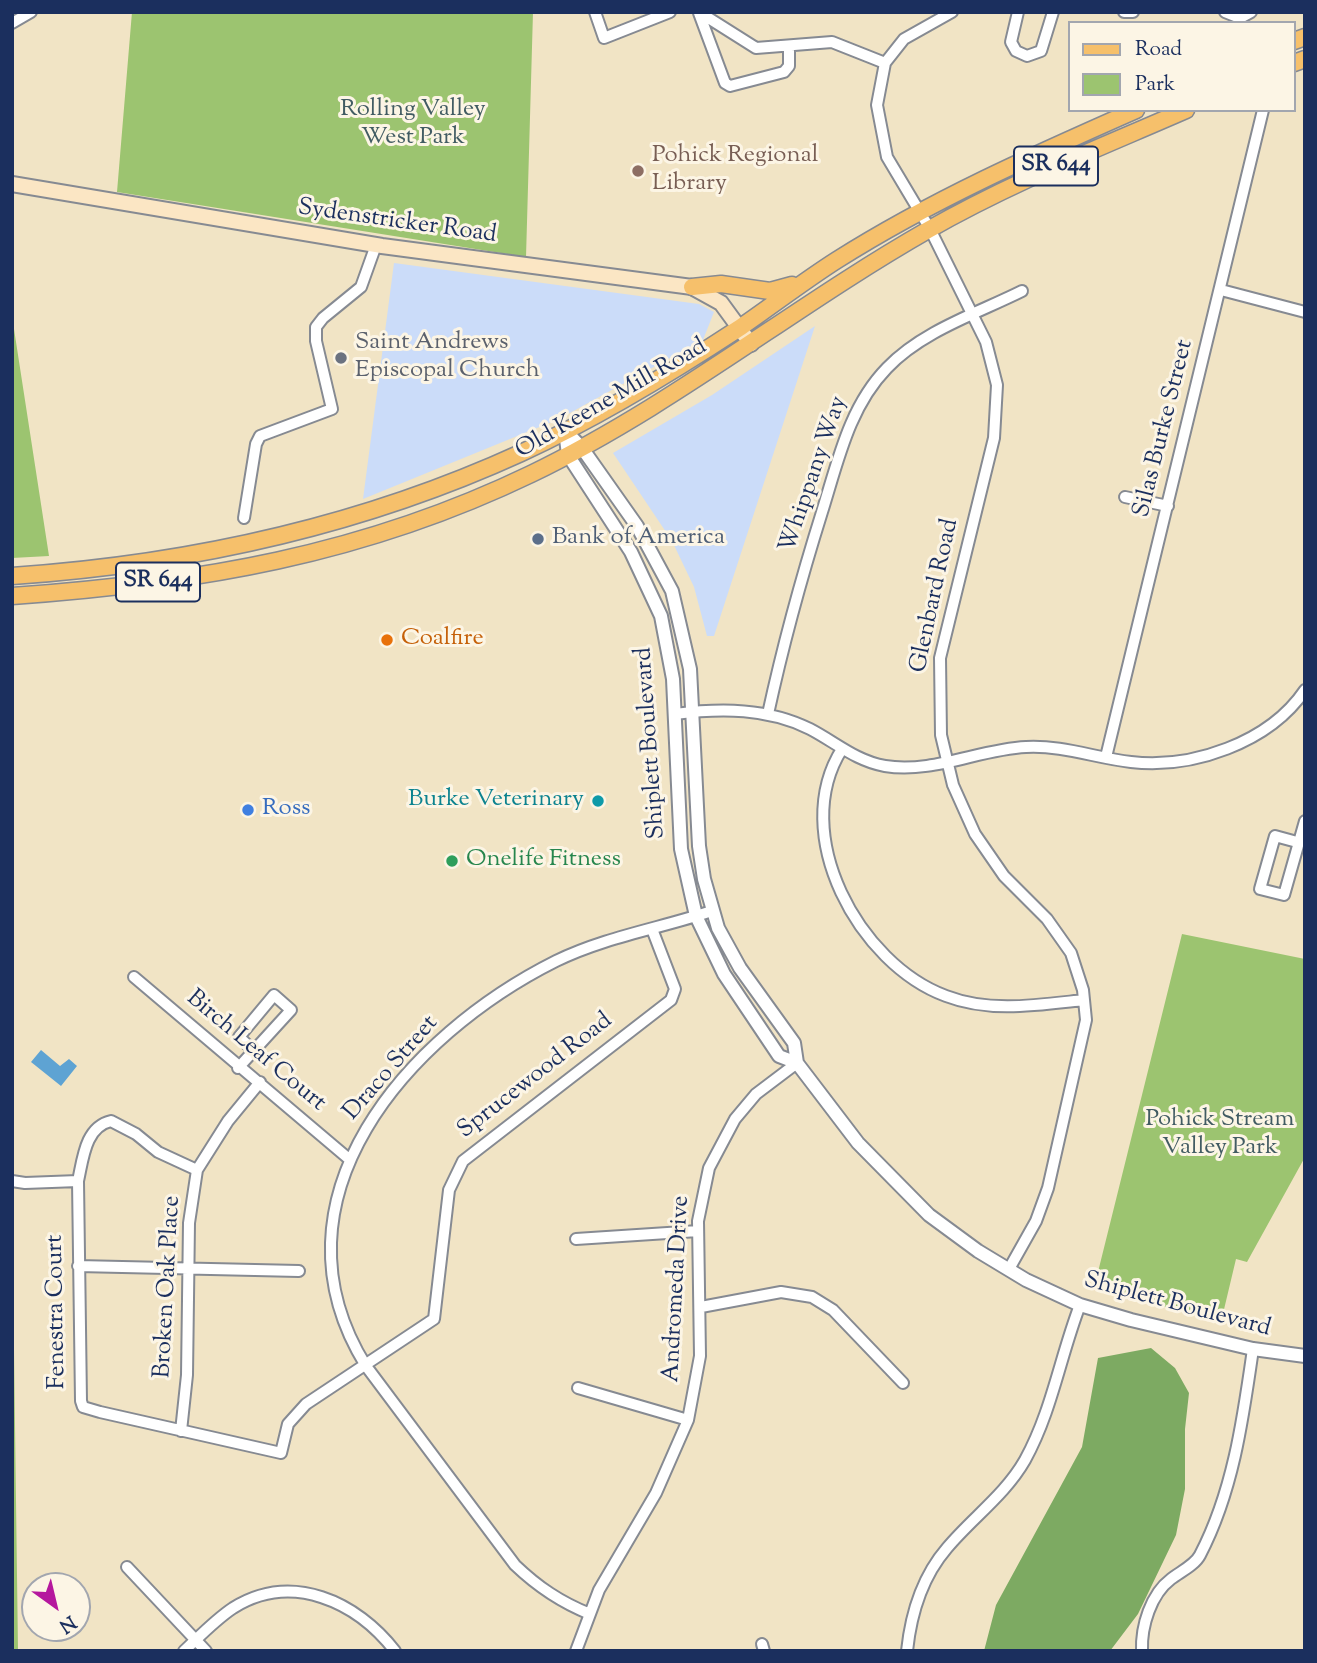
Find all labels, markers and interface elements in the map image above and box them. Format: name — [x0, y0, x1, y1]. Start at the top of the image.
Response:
legend — [1068, 21, 1296, 112]
text: Road — [1135, 35, 1182, 65]
text: Park — [1135, 70, 1175, 100]
park label: Rolling Valley West Park — [340, 97, 486, 153]
place label: Pohick Regional Library — [652, 143, 818, 199]
road number: SR 644 — [1014, 146, 1098, 186]
marker: Pohick Regional Library — [630, 163, 646, 179]
street label: Sydenstricker Road — [296, 195, 498, 251]
place label: Saint Andrews Episcopal Church — [355, 330, 540, 386]
street label: Old Keene Mill Road — [511, 334, 713, 466]
street label: Silas Burke Street — [1129, 337, 1201, 521]
marker: Saint Andrews Episcopal Church — [333, 350, 349, 366]
street label: Whippany Way — [775, 393, 855, 557]
street label: Glenbard Road — [906, 516, 966, 676]
place label: Bank of America — [552, 525, 725, 553]
marker: Bank of America — [530, 531, 546, 547]
road number: SR 644 — [116, 562, 200, 602]
place label: Coalfire — [401, 626, 484, 654]
marker: Coalfire — [379, 632, 395, 648]
street label: Shiplett Boulevard — [631, 646, 673, 840]
place label: Burke Veterinary — [408, 787, 584, 815]
marker: Burke Veterinary — [590, 793, 606, 809]
place label: Ross — [262, 796, 311, 824]
marker: Ross — [240, 802, 256, 818]
place label: Onelife Fitness — [466, 847, 621, 875]
marker: Onelife Fitness — [444, 853, 460, 869]
street label: Birch Leaf Court — [179, 985, 331, 1119]
street label: Sprucewood Road — [453, 1008, 619, 1146]
street label: Draco Street — [339, 1011, 445, 1127]
park label: Pohick Stream Valley Park — [1146, 1107, 1294, 1163]
street label: Broken Oak Place — [150, 1195, 188, 1379]
street label: Andromeda Drive — [659, 1195, 697, 1383]
street label: Fenestra Court — [42, 1234, 74, 1390]
street label: Shiplett Boulevard — [1080, 1267, 1274, 1345]
north arrow — [21, 1572, 91, 1642]
text: N — [53, 1608, 81, 1639]

